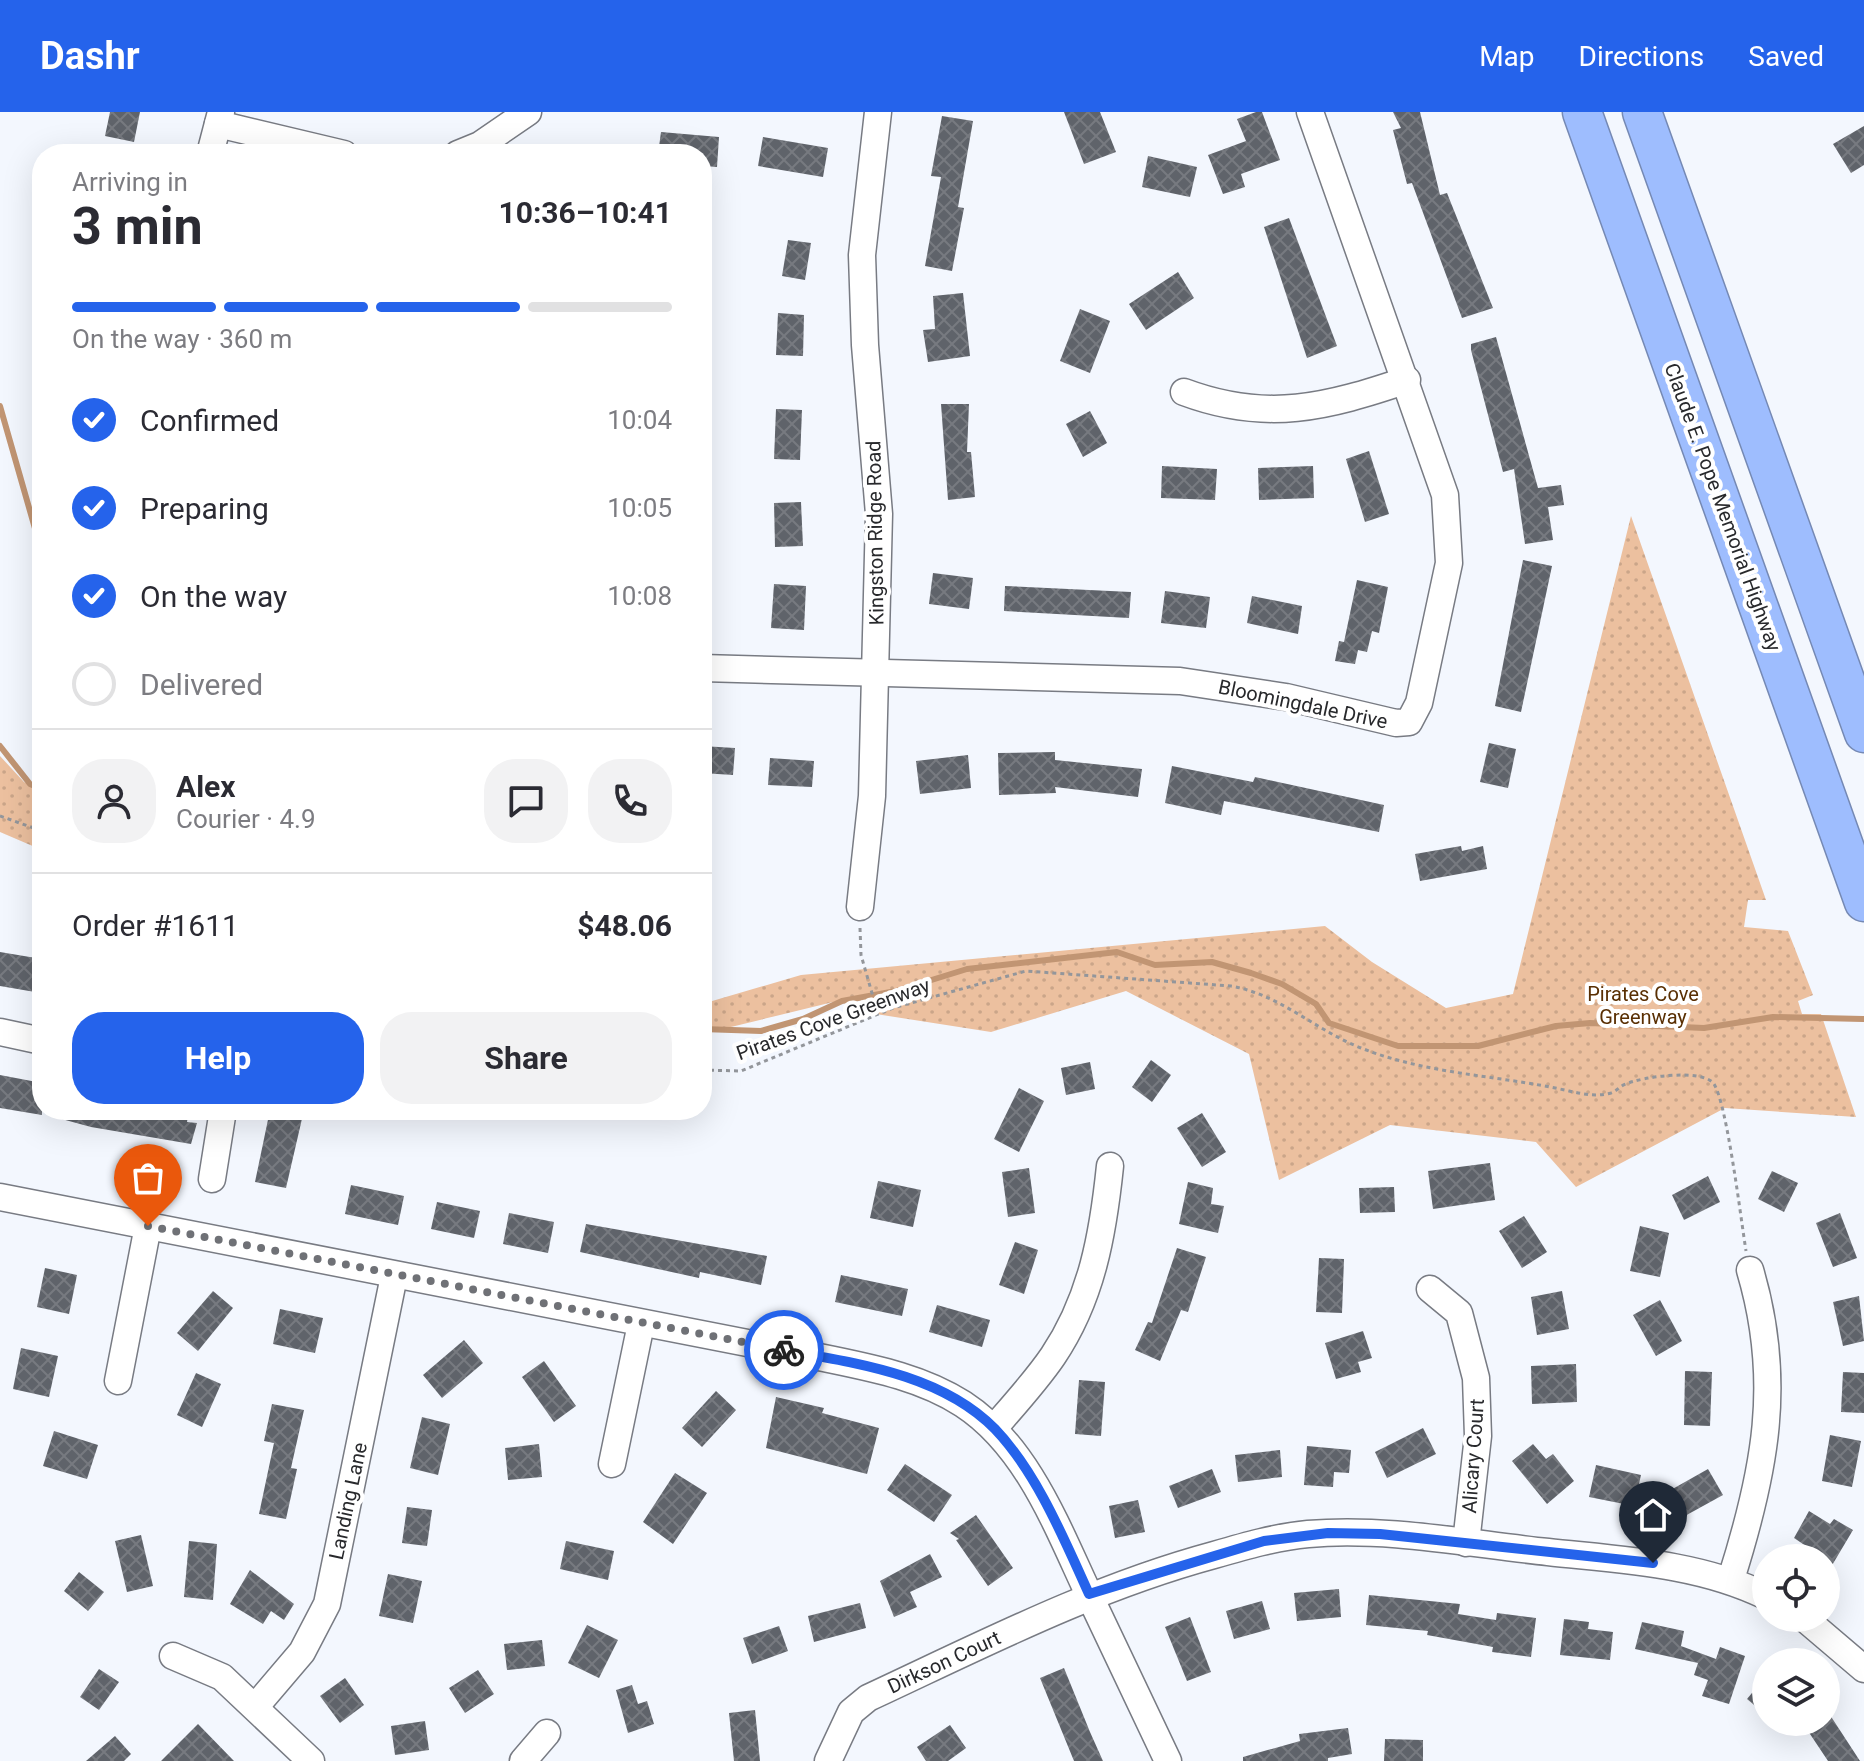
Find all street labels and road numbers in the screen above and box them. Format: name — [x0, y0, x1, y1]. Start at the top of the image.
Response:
street label: Claude E. Pope Memorial Highway — [1660, 360, 1787, 655]
street label: Kingston Ridge Road — [861, 440, 889, 626]
street label: Bloomingdale Drive — [1216, 674, 1390, 734]
street label: Pirates Cove Greenway — [733, 973, 934, 1065]
street label: Alicary Court — [1457, 1398, 1489, 1514]
street label: Landing Lane — [324, 1440, 372, 1562]
street label: Dirkson Court — [884, 1625, 1004, 1699]

